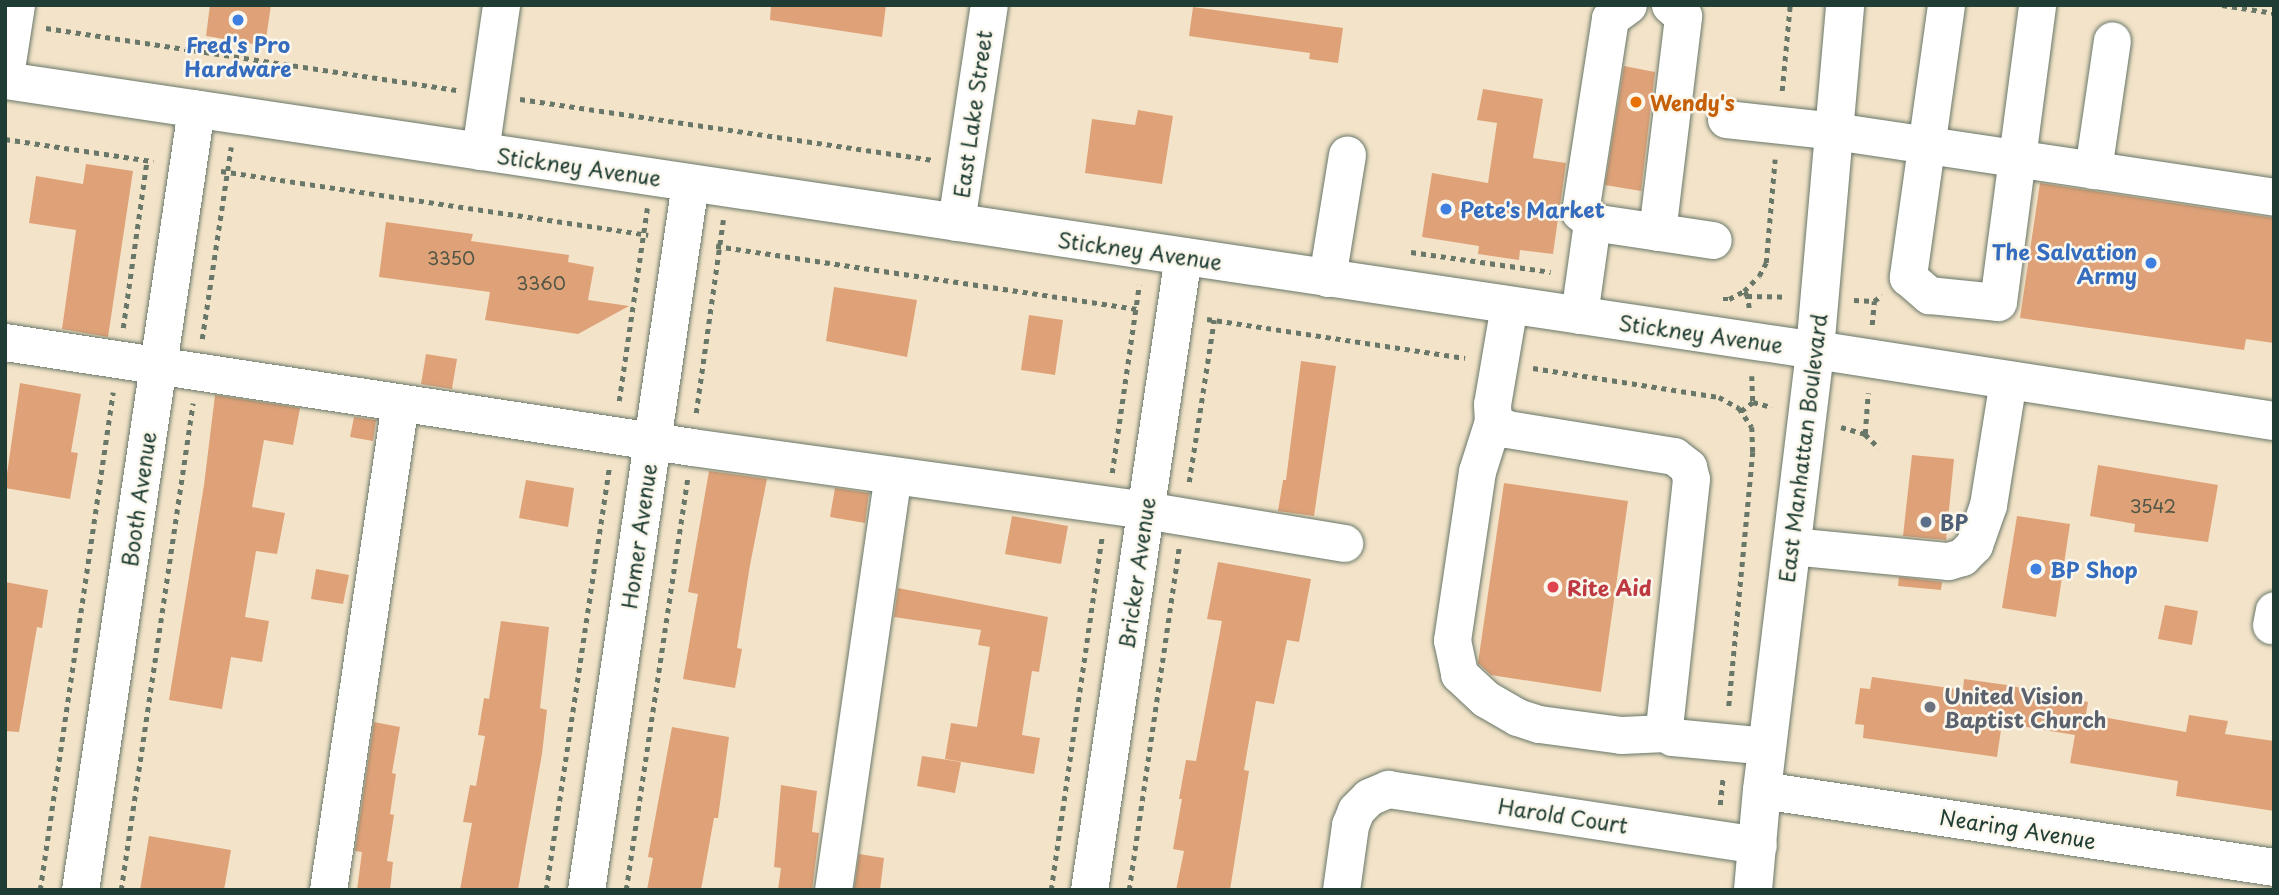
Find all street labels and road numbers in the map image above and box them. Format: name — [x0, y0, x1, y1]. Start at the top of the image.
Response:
street label: East Lake Street — [948, 29, 996, 199]
street label: Stickney Avenue — [495, 142, 663, 190]
street label: Stickney Avenue — [1056, 226, 1224, 274]
street label: Stickney Avenue — [1617, 309, 1785, 357]
street label: East Manhattan Boulevard — [1773, 312, 1831, 584]
street label: Booth Avenue — [116, 429, 160, 569]
street label: Homer Avenue — [615, 461, 661, 611]
street label: Bricker Avenue — [1113, 495, 1159, 651]
street label: Harold Court — [1496, 792, 1630, 838]
street label: Nearing Avenue — [1938, 803, 2098, 853]

